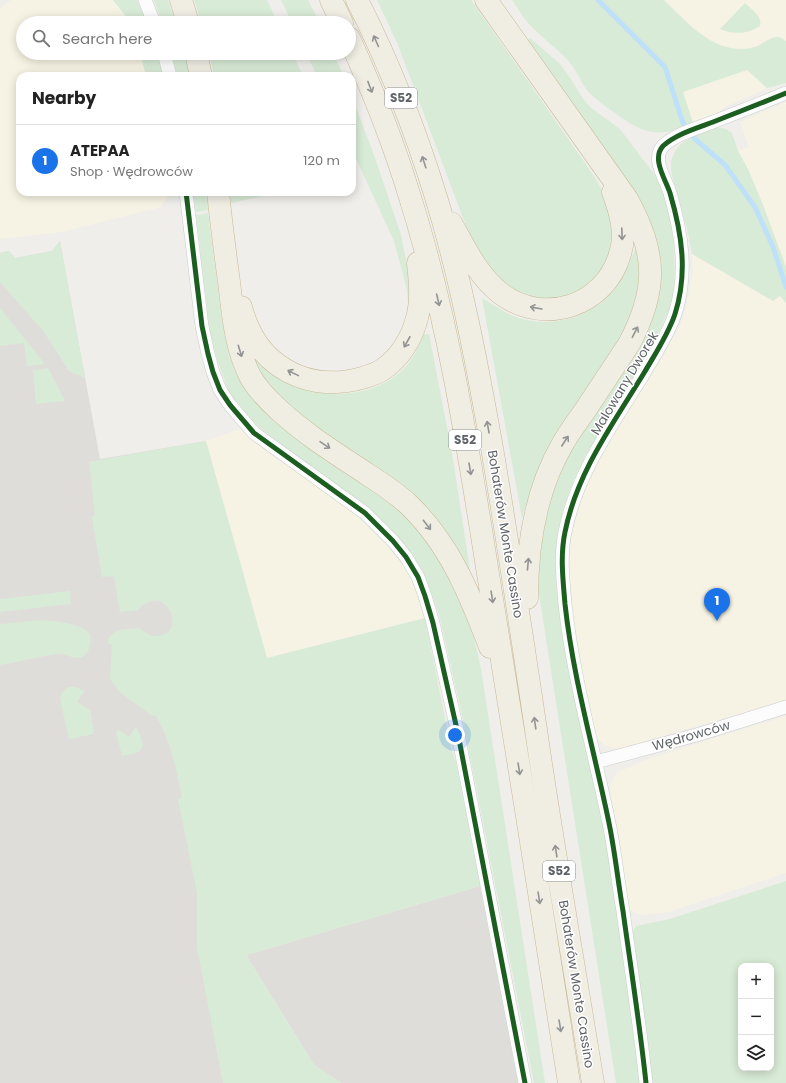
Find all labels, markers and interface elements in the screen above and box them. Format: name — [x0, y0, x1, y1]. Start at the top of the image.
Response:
search box — [16, 16, 356, 60]
icon: search — [30, 27, 52, 49]
text: Search here — [62, 28, 152, 49]
one-way arrow — [372, 36, 380, 48]
one-way arrow — [367, 81, 375, 93]
text: Nearby — [32, 86, 96, 110]
road number: S52 — [385, 88, 417, 108]
text: ATEPAA — [70, 140, 130, 161]
text: 1 — [43, 151, 47, 170]
text: 120 m — [303, 151, 340, 170]
one-way arrow — [420, 156, 428, 168]
text: Shop · Wędrowców — [70, 162, 193, 181]
one-way arrow — [619, 227, 626, 240]
one-way arrow — [434, 293, 442, 306]
one-way arrow — [530, 303, 543, 311]
one-way arrow — [632, 326, 639, 338]
street label: Malowany Dworek — [586, 328, 663, 439]
one-way arrow — [403, 336, 410, 348]
one-way arrow — [237, 344, 244, 357]
one-way arrow — [288, 369, 300, 376]
one-way arrow — [484, 421, 492, 434]
road number: S52 — [449, 430, 481, 450]
one-way arrow — [561, 435, 569, 447]
one-way arrow — [319, 441, 330, 449]
street label: Bohaterów Monte Cassino — [483, 449, 528, 619]
one-way arrow — [466, 462, 474, 475]
one-way arrow — [422, 519, 431, 530]
one-way arrow — [524, 558, 531, 571]
pin: 1 — [704, 588, 730, 621]
one-way arrow — [488, 590, 496, 603]
street label: Wędrowców — [650, 715, 733, 756]
one-way arrow — [531, 717, 539, 730]
your location — [445, 725, 465, 745]
one-way arrow — [515, 762, 523, 775]
one-way arrow — [551, 845, 559, 858]
road number: S52 — [543, 861, 575, 881]
one-way arrow — [536, 891, 544, 904]
street label: Bohaterów Monte Cassino — [554, 899, 599, 1069]
map controls — [738, 963, 774, 1071]
button: + — [738, 963, 774, 999]
button: − — [738, 999, 774, 1035]
one-way arrow — [556, 1019, 564, 1032]
button: layers — [738, 1035, 774, 1071]

